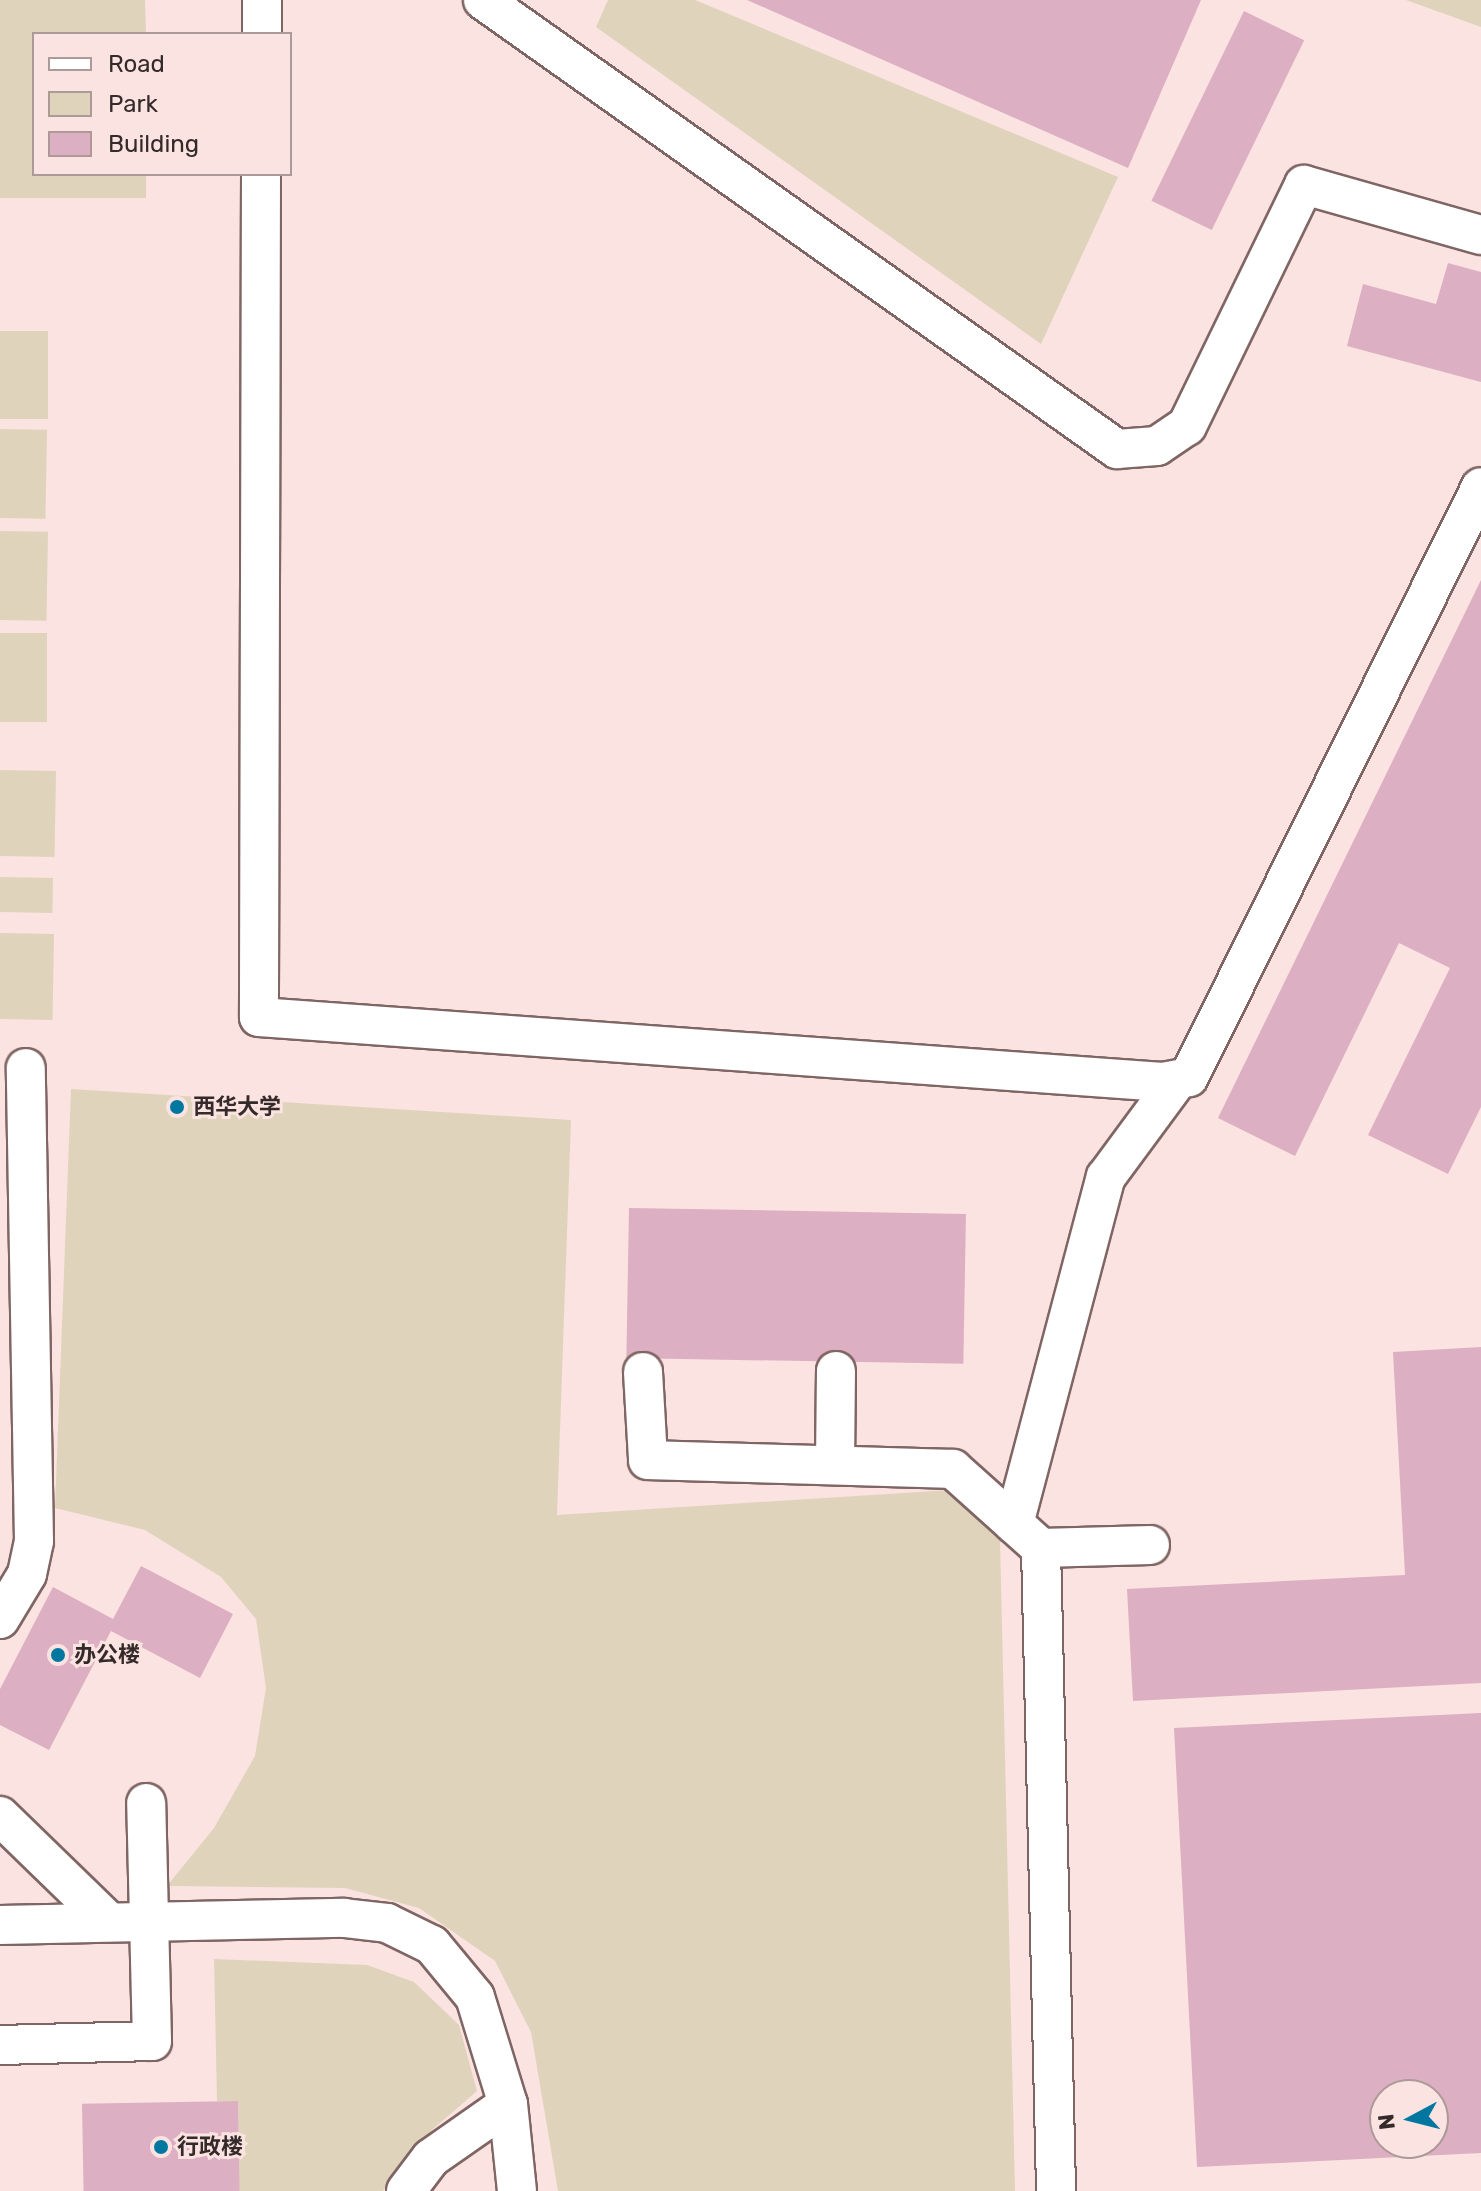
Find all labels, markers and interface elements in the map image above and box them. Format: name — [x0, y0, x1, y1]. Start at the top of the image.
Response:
legend — [32, 32, 292, 176]
text: Road — [108, 50, 165, 78]
text: Park — [108, 90, 158, 118]
text: Building — [108, 130, 199, 158]
place label: 西华大学 — [193, 1094, 281, 1120]
marker: 西华大学 — [168, 1098, 186, 1116]
place label: 办公楼 — [74, 1642, 140, 1668]
marker: 办公楼 — [49, 1646, 67, 1664]
north arrow — [1369, 2079, 1449, 2159]
text: N — [1372, 2112, 1401, 2131]
place label: 行政楼 — [177, 2134, 243, 2160]
marker: 行政楼 — [152, 2138, 170, 2156]

